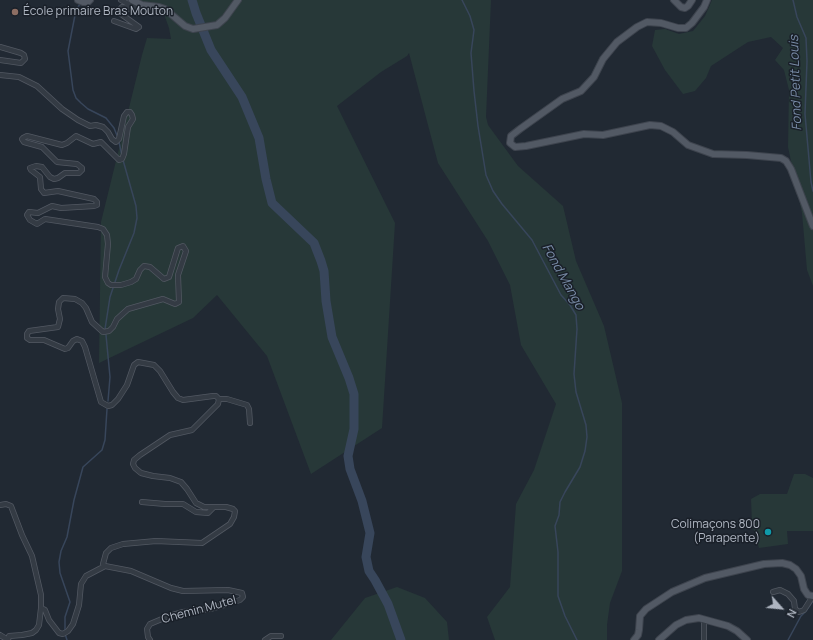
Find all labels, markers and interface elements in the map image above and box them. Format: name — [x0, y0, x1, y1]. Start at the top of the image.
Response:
place label: École primaire Bras Mouton — [23, 5, 173, 19]
marker: École primaire Bras Mouton — [10, 7, 20, 17]
water label: Fond Petit Louis — [787, 35, 805, 131]
water label: Fond Mango — [538, 241, 588, 313]
place label: Colimaçons 800 (Parapente) — [671, 518, 760, 546]
marker: Colimaçons 800 (Parapente) — [763, 527, 773, 537]
north arrow — [761, 588, 801, 628]
street label: Chemin Mutel — [160, 593, 238, 627]
text: N — [784, 607, 801, 621]

